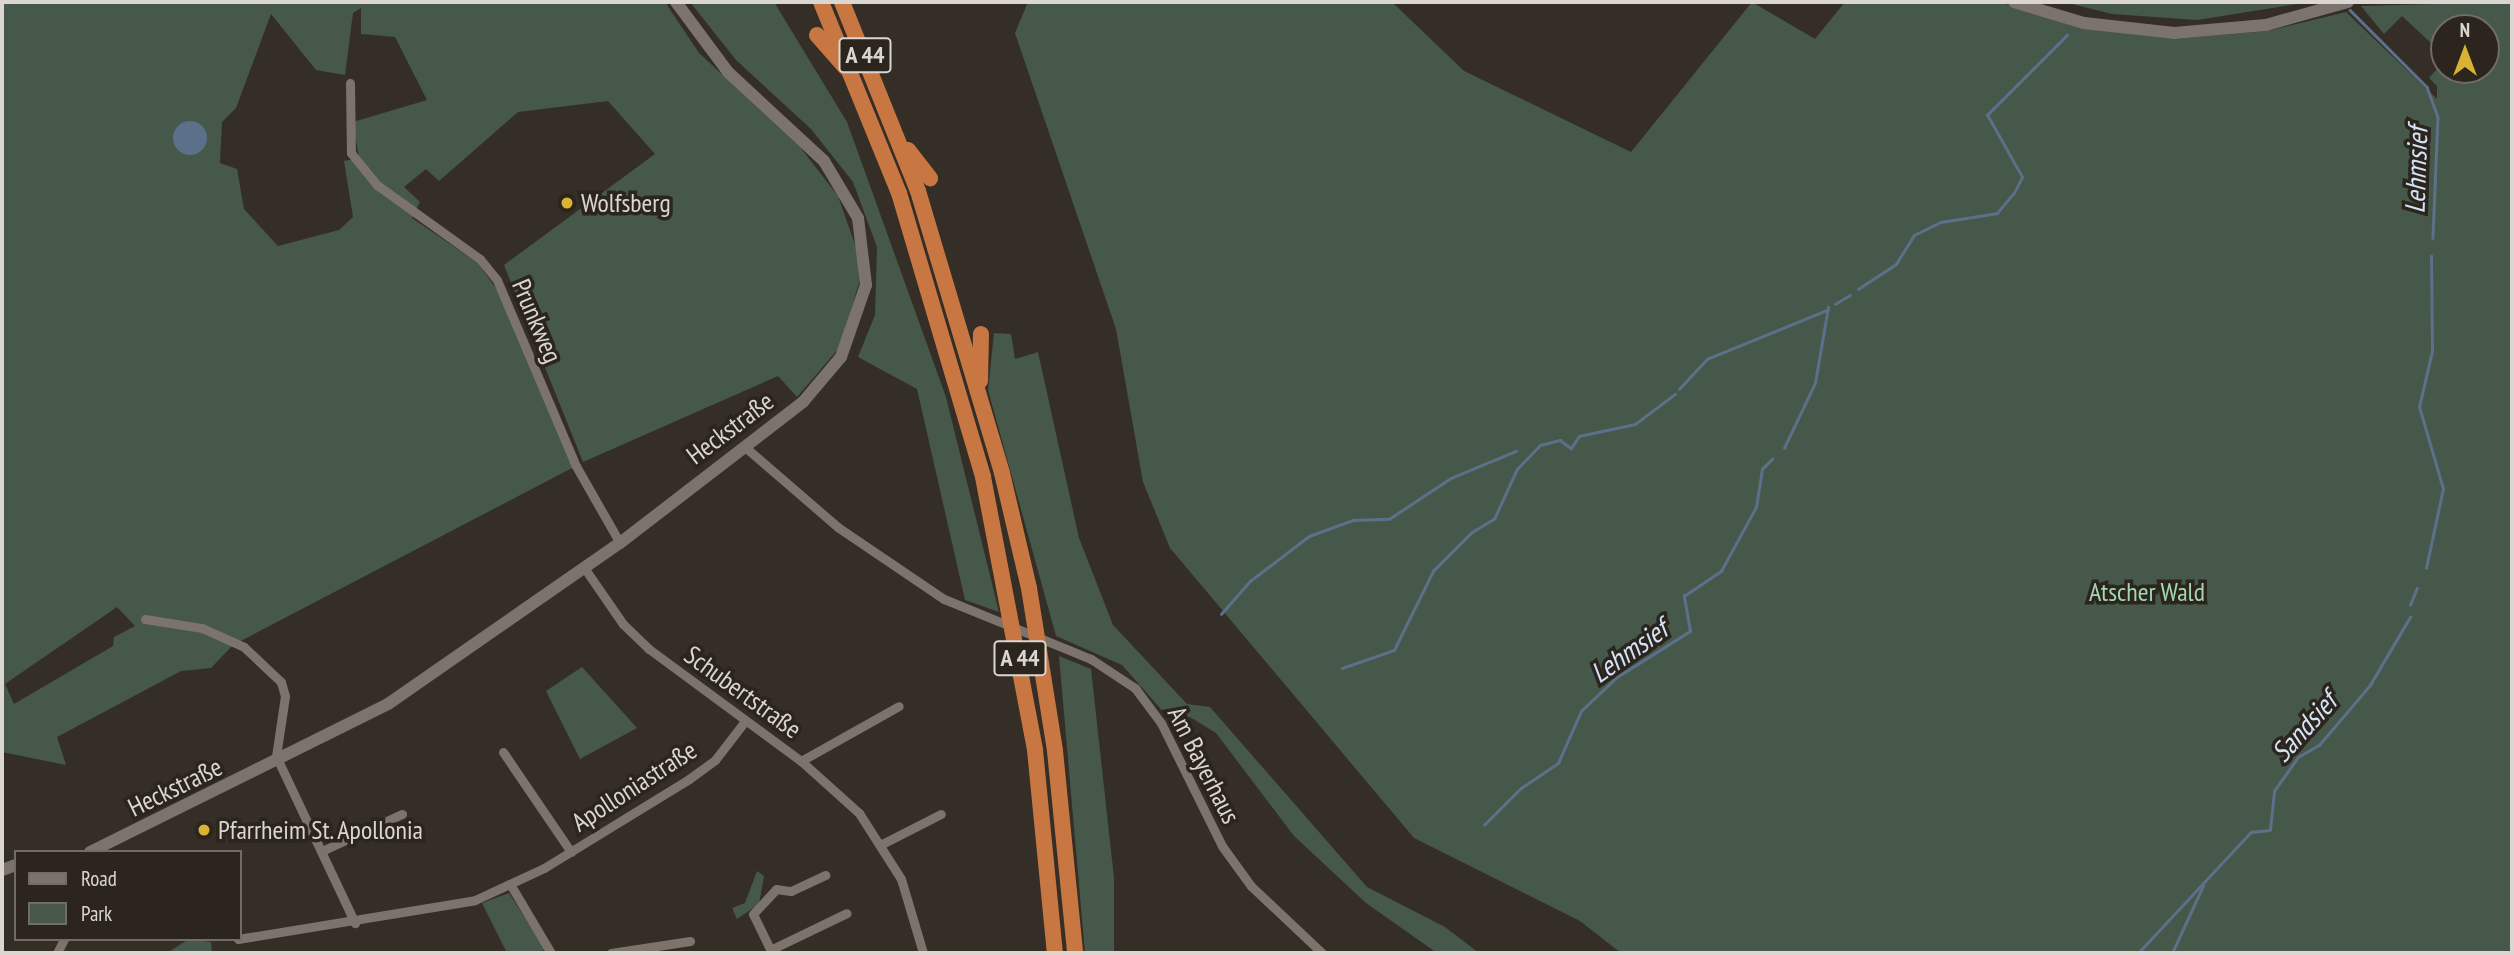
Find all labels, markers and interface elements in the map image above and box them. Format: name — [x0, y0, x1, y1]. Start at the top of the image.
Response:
north arrow — [2430, 14, 2500, 84]
text: N — [2460, 18, 2470, 42]
road number: A 44 — [837, 34, 893, 76]
water label: Lehmsief — [2398, 126, 2434, 214]
place label: Wolfsberg — [581, 187, 671, 219]
marker: Wolfsberg — [559, 195, 575, 211]
street label: Prunkweg — [505, 274, 569, 368]
street label: Heckstraße — [680, 385, 780, 471]
park label: Atscher Wald — [2089, 576, 2205, 608]
water label: Lehmsief — [1584, 612, 1674, 690]
road number: A 44 — [992, 638, 1048, 678]
street label: Schubertstraße — [678, 639, 808, 745]
water label: Sandsief — [2264, 685, 2344, 769]
street label: Am Bayerhaus — [1161, 701, 1247, 829]
street label: Apolloniastraße — [566, 734, 702, 838]
street label: Heckstraße — [123, 751, 227, 823]
place label: Pfarrheim St. Apollonia — [218, 814, 425, 846]
marker: Pfarrheim St. Apollonia — [196, 822, 212, 838]
legend — [14, 850, 242, 941]
text: Road — [81, 865, 117, 892]
text: Park — [81, 900, 112, 927]

